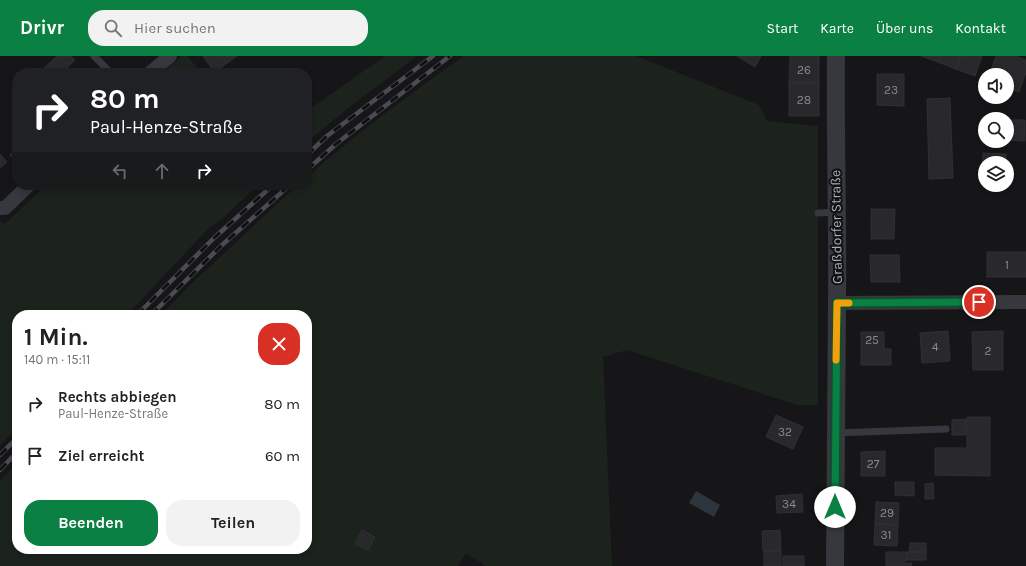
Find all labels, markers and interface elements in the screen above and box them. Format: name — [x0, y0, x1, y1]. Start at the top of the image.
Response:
search box — [88, 10, 368, 46]
text: Drivr — [20, 17, 64, 39]
icon: search — [102, 17, 124, 39]
text: Hier suchen — [134, 19, 216, 37]
text: Start — [766, 20, 798, 37]
text: Karte — [820, 20, 854, 37]
text: Über uns — [876, 20, 933, 37]
text: Kontakt — [955, 20, 1006, 37]
house number: 26 — [797, 63, 811, 77]
map controls — [978, 68, 1014, 192]
button: sound — [978, 68, 1014, 104]
text: 80 m — [90, 82, 159, 115]
house number: 23 — [884, 83, 898, 97]
icon: right — [24, 84, 76, 136]
house number: 28 — [797, 93, 811, 107]
button: search — [978, 112, 1014, 148]
text: Paul-Henze-Straße — [90, 116, 243, 138]
button: layers — [978, 156, 1014, 192]
icon: left — [109, 160, 131, 182]
icon: ahead — [151, 160, 173, 182]
icon: right — [193, 160, 215, 182]
street label: Graßdorfer Straße — [827, 170, 846, 284]
house number: 1 — [1005, 258, 1009, 272]
pin — [962, 285, 996, 319]
icon: arrive — [968, 291, 990, 313]
text: 1 Min. — [24, 323, 88, 351]
button: close — [258, 323, 300, 365]
house number: 25 — [865, 333, 879, 347]
house number: 4 — [932, 340, 939, 354]
house number: 2 — [985, 344, 992, 358]
text: 140 m · 15:11 — [24, 352, 90, 367]
text: Rechts abbiegen — [58, 388, 177, 406]
icon: right — [24, 393, 46, 415]
text: 80 m — [264, 395, 300, 413]
text: Paul-Henze-Straße — [58, 406, 168, 421]
house number: 32 — [778, 425, 792, 439]
icon: arrive — [24, 445, 46, 467]
text: Ziel erreicht — [58, 447, 144, 465]
text: 60 m — [265, 447, 300, 465]
house number: 27 — [867, 457, 880, 471]
position arrow — [814, 486, 856, 528]
house number: 34 — [782, 497, 796, 511]
button: Beenden — [24, 500, 158, 546]
button: Teilen — [166, 500, 300, 546]
house number: 29 — [880, 506, 894, 520]
house number: 31 — [880, 528, 892, 542]

